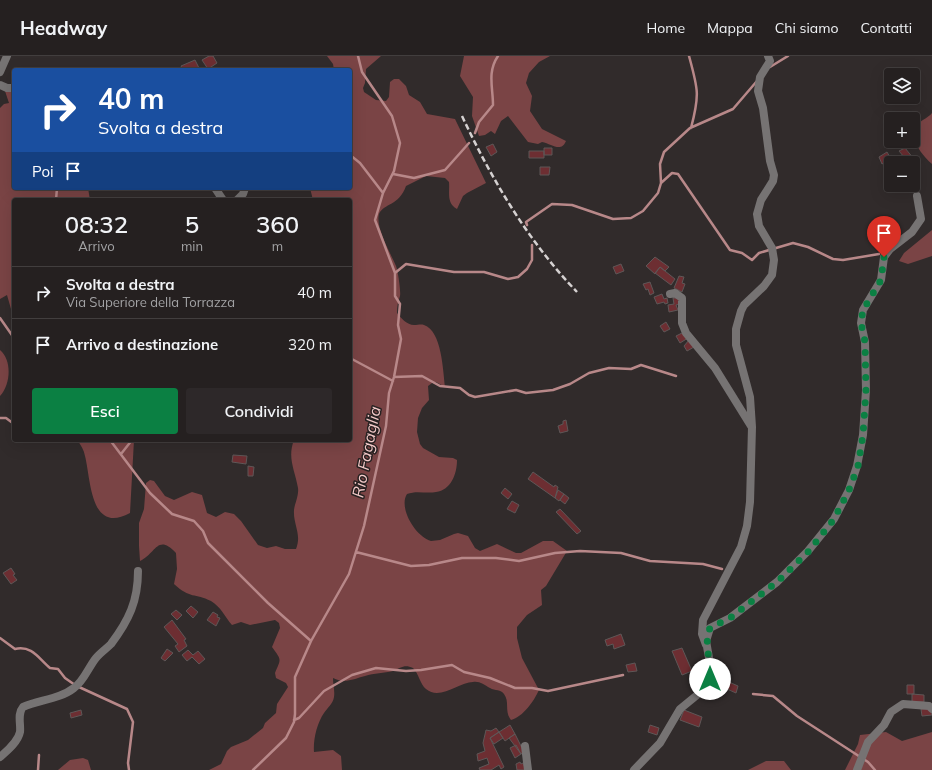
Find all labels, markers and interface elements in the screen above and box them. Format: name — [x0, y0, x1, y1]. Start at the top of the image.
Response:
text: Headway — [20, 16, 107, 40]
text: Home — [646, 19, 685, 37]
text: Mappa — [707, 19, 753, 37]
text: Chi siamo — [775, 19, 838, 37]
text: Contatti — [860, 19, 912, 37]
map controls — [884, 68, 920, 192]
button: layers — [884, 68, 920, 104]
text: 40 m — [98, 81, 164, 116]
icon: right — [32, 84, 84, 136]
button: + — [884, 112, 920, 148]
text: Svolta a destra — [98, 116, 223, 139]
button: − — [884, 156, 920, 192]
icon: arrive — [62, 160, 84, 182]
text: Poi — [32, 162, 54, 181]
text: 08:32 — [65, 209, 128, 239]
text: 5 — [185, 209, 199, 239]
text: 360 — [256, 209, 299, 239]
pin — [867, 216, 901, 257]
icon: arrive — [873, 222, 895, 244]
text: Arrivo — [78, 238, 115, 254]
text: min — [181, 238, 203, 254]
text: m — [272, 238, 283, 254]
text: Svolta a destra — [66, 275, 175, 294]
icon: right — [32, 282, 54, 304]
text: 40 m — [297, 283, 332, 302]
text: Via Superiore della Torrazza — [66, 294, 235, 310]
icon: arrive — [32, 334, 54, 356]
text: Arrivo a destinazione — [66, 335, 218, 354]
text: 320 m — [288, 335, 332, 354]
button: Esci — [32, 388, 178, 434]
button: Condividi — [186, 388, 332, 434]
water label: Rio Fagaglia — [347, 404, 385, 499]
position arrow — [689, 658, 731, 700]

